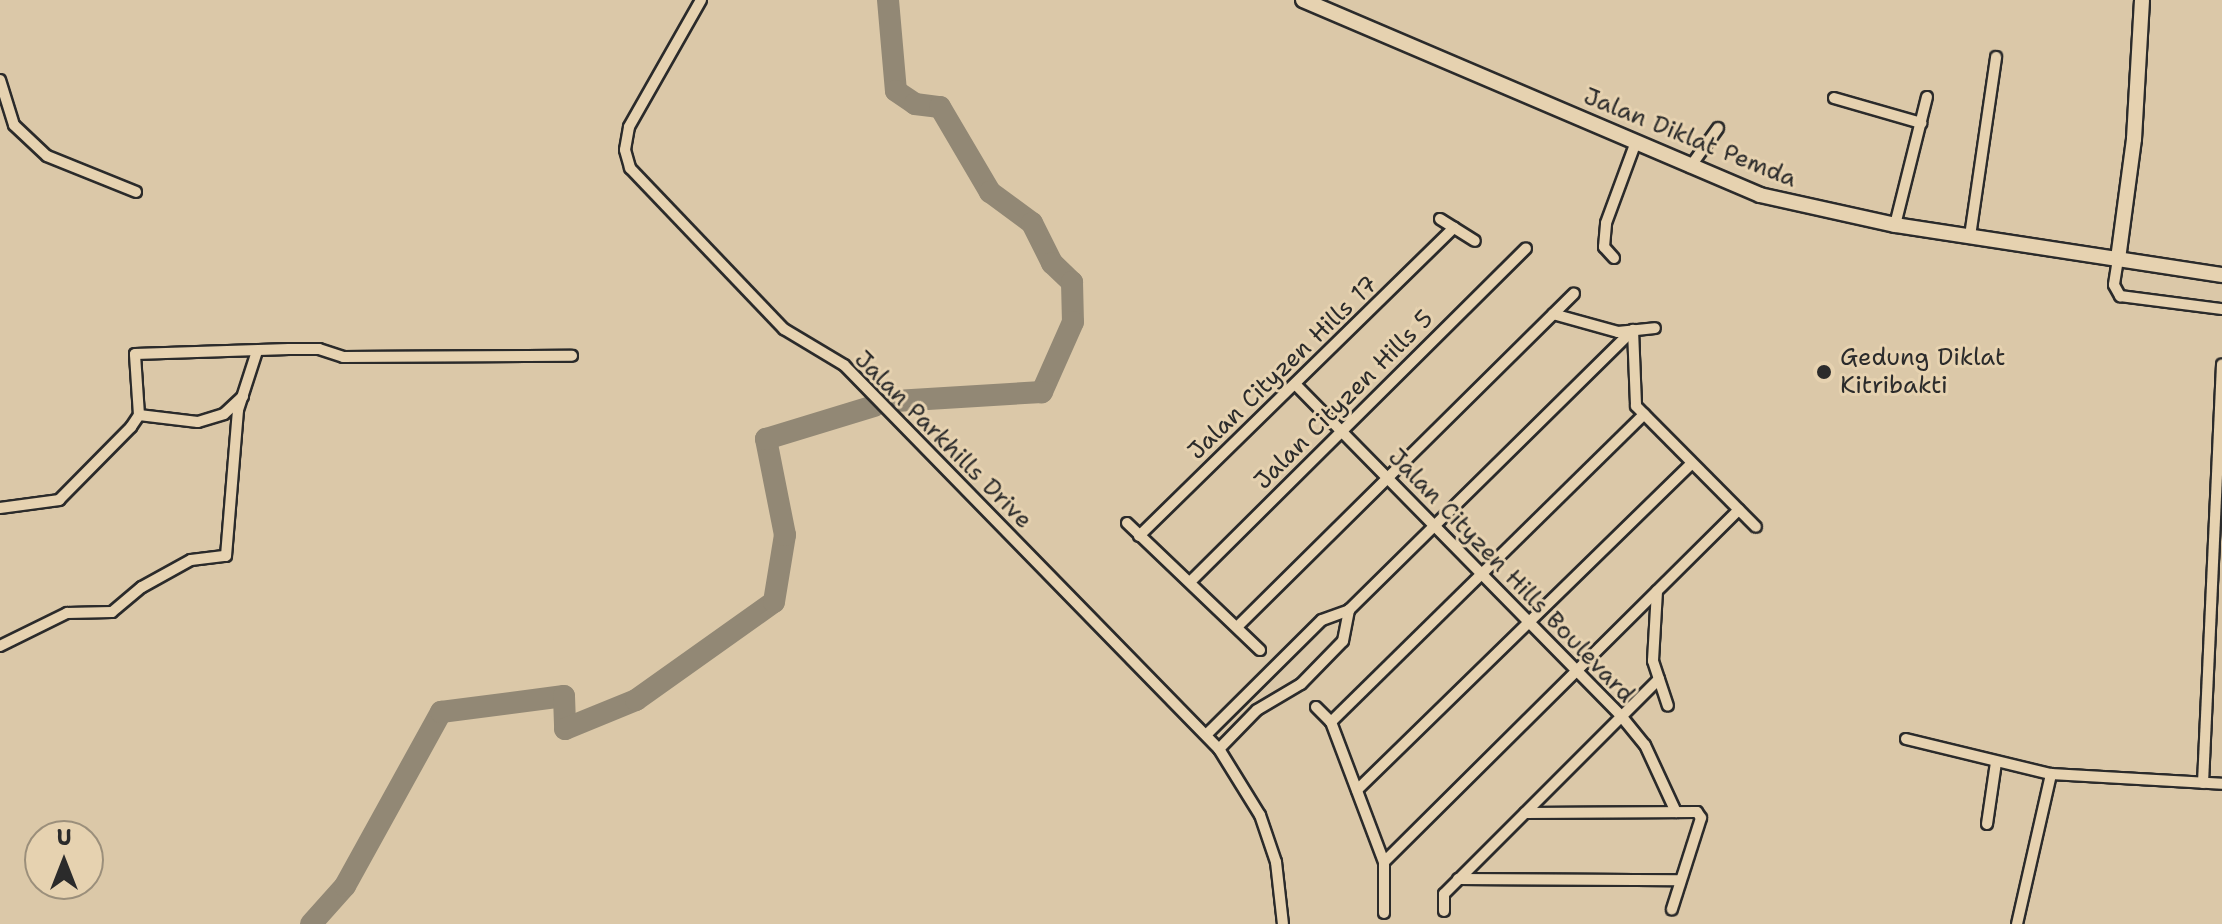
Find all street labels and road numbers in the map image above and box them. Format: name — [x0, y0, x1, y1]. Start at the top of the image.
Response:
street label: Jalan Diklat Pemda — [1579, 82, 1801, 194]
street label: Jalan Cityzen Hills 17 — [1182, 270, 1384, 466]
street label: Jalan Cityzen Hills 5 — [1248, 304, 1440, 496]
street label: Jalan Parkhills Drive — [848, 345, 1038, 535]
street label: Jalan Cityzen Hills Boulevard — [1382, 443, 1640, 709]

